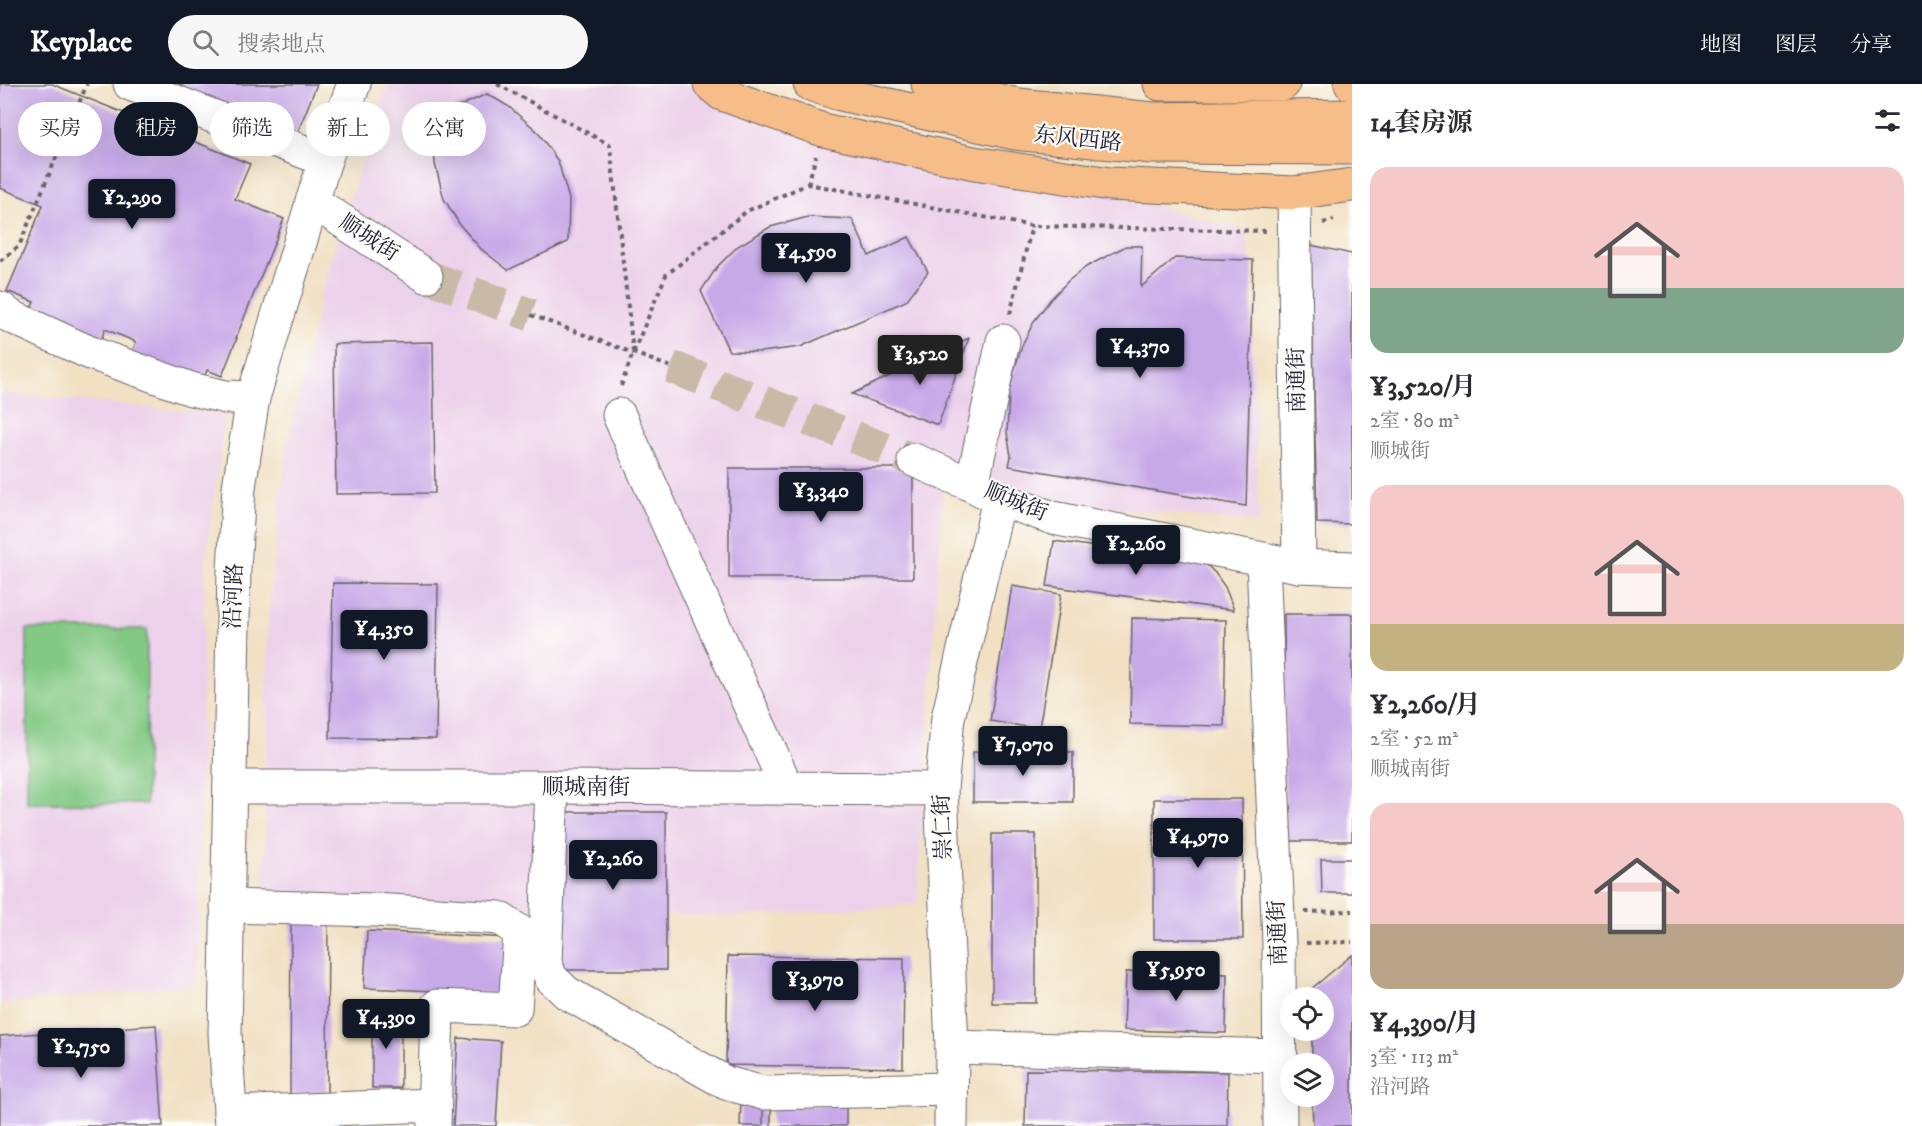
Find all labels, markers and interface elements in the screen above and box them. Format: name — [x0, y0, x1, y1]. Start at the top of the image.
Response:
search box — [168, 15, 588, 69]
text: Keyplace — [30, 25, 132, 60]
icon: search — [189, 26, 222, 59]
text: 搜索地点 — [237, 31, 325, 58]
text: 地图 — [1700, 32, 1742, 58]
text: 图层 — [1775, 32, 1817, 58]
text: 分享 — [1850, 32, 1892, 58]
chip: 买房 — [18, 102, 102, 156]
chip: 租房 — [114, 102, 198, 156]
chip: 筛选 — [210, 102, 294, 156]
chip: 新上 — [306, 102, 390, 156]
chip: 公寓 — [402, 102, 486, 156]
icon: filters — [1871, 104, 1904, 137]
text: 14套房源 — [1370, 107, 1473, 140]
street label: 东风西路 — [1033, 121, 1123, 157]
pin: ¥2,290 — [83, 179, 181, 230]
text: ¥2,290 — [102, 186, 162, 211]
icon: home — [1583, 206, 1691, 314]
street label: 顺城街 — [334, 209, 404, 267]
pin: ¥4,590 — [757, 233, 855, 284]
text: ¥4,590 — [775, 240, 837, 265]
pin: ¥4,370 — [1091, 328, 1189, 379]
pin: ¥3,520 — [871, 335, 969, 386]
text: ¥4,370 — [1110, 335, 1170, 360]
text: ¥3,520 — [892, 342, 948, 367]
street label: 南通街 — [1283, 347, 1311, 413]
text: ¥3,520/月 — [1370, 371, 1477, 404]
text: 2室 · 80 m² — [1370, 409, 1459, 434]
text: 顺城街 — [1370, 439, 1430, 464]
pin: ¥3,340 — [772, 472, 870, 523]
street label: 顺城街 — [980, 477, 1052, 527]
text: ¥3,340 — [793, 479, 849, 504]
icon: home — [1583, 524, 1691, 632]
pin: ¥2,260 — [1087, 525, 1185, 576]
text: ¥2,260 — [1106, 532, 1166, 557]
street label: 沿河路 — [219, 563, 249, 629]
pin: ¥4,350 — [335, 610, 433, 661]
text: ¥4,350 — [355, 617, 413, 642]
text: ¥2,260/月 — [1370, 689, 1481, 722]
pin: ¥7,070 — [974, 726, 1072, 777]
text: 2室 · 52 m² — [1370, 727, 1458, 752]
text: ¥7,070 — [992, 733, 1054, 758]
text: 顺城南街 — [1370, 757, 1450, 782]
street label: 顺城南街 — [542, 774, 630, 801]
street label: 崇仁街 — [928, 794, 958, 860]
pin: ¥4,970 — [1149, 818, 1247, 869]
text: ¥4,970 — [1167, 825, 1229, 850]
pin: ¥2,260 — [564, 840, 662, 891]
icon: home — [1583, 842, 1691, 950]
text: ¥2,260 — [583, 847, 643, 872]
street label: 南通街 — [1263, 900, 1293, 966]
pin: ¥5,950 — [1127, 951, 1225, 1002]
text: ¥5,950 — [1147, 958, 1205, 983]
pin: ¥3,970 — [766, 961, 864, 1012]
text: ¥3,970 — [786, 968, 844, 993]
map controls — [1280, 987, 1334, 1107]
button: locate — [1280, 987, 1334, 1041]
pin: ¥4,390 — [337, 999, 435, 1050]
text: ¥4,390 — [356, 1006, 416, 1031]
text: ¥4,390/月 — [1370, 1007, 1480, 1040]
pin: ¥2,750 — [32, 1028, 130, 1079]
text: ¥2,750 — [52, 1035, 110, 1060]
text: 3室 · 113 m² — [1370, 1045, 1458, 1070]
button: layers — [1280, 1053, 1334, 1107]
text: 沿河路 — [1370, 1075, 1430, 1100]

